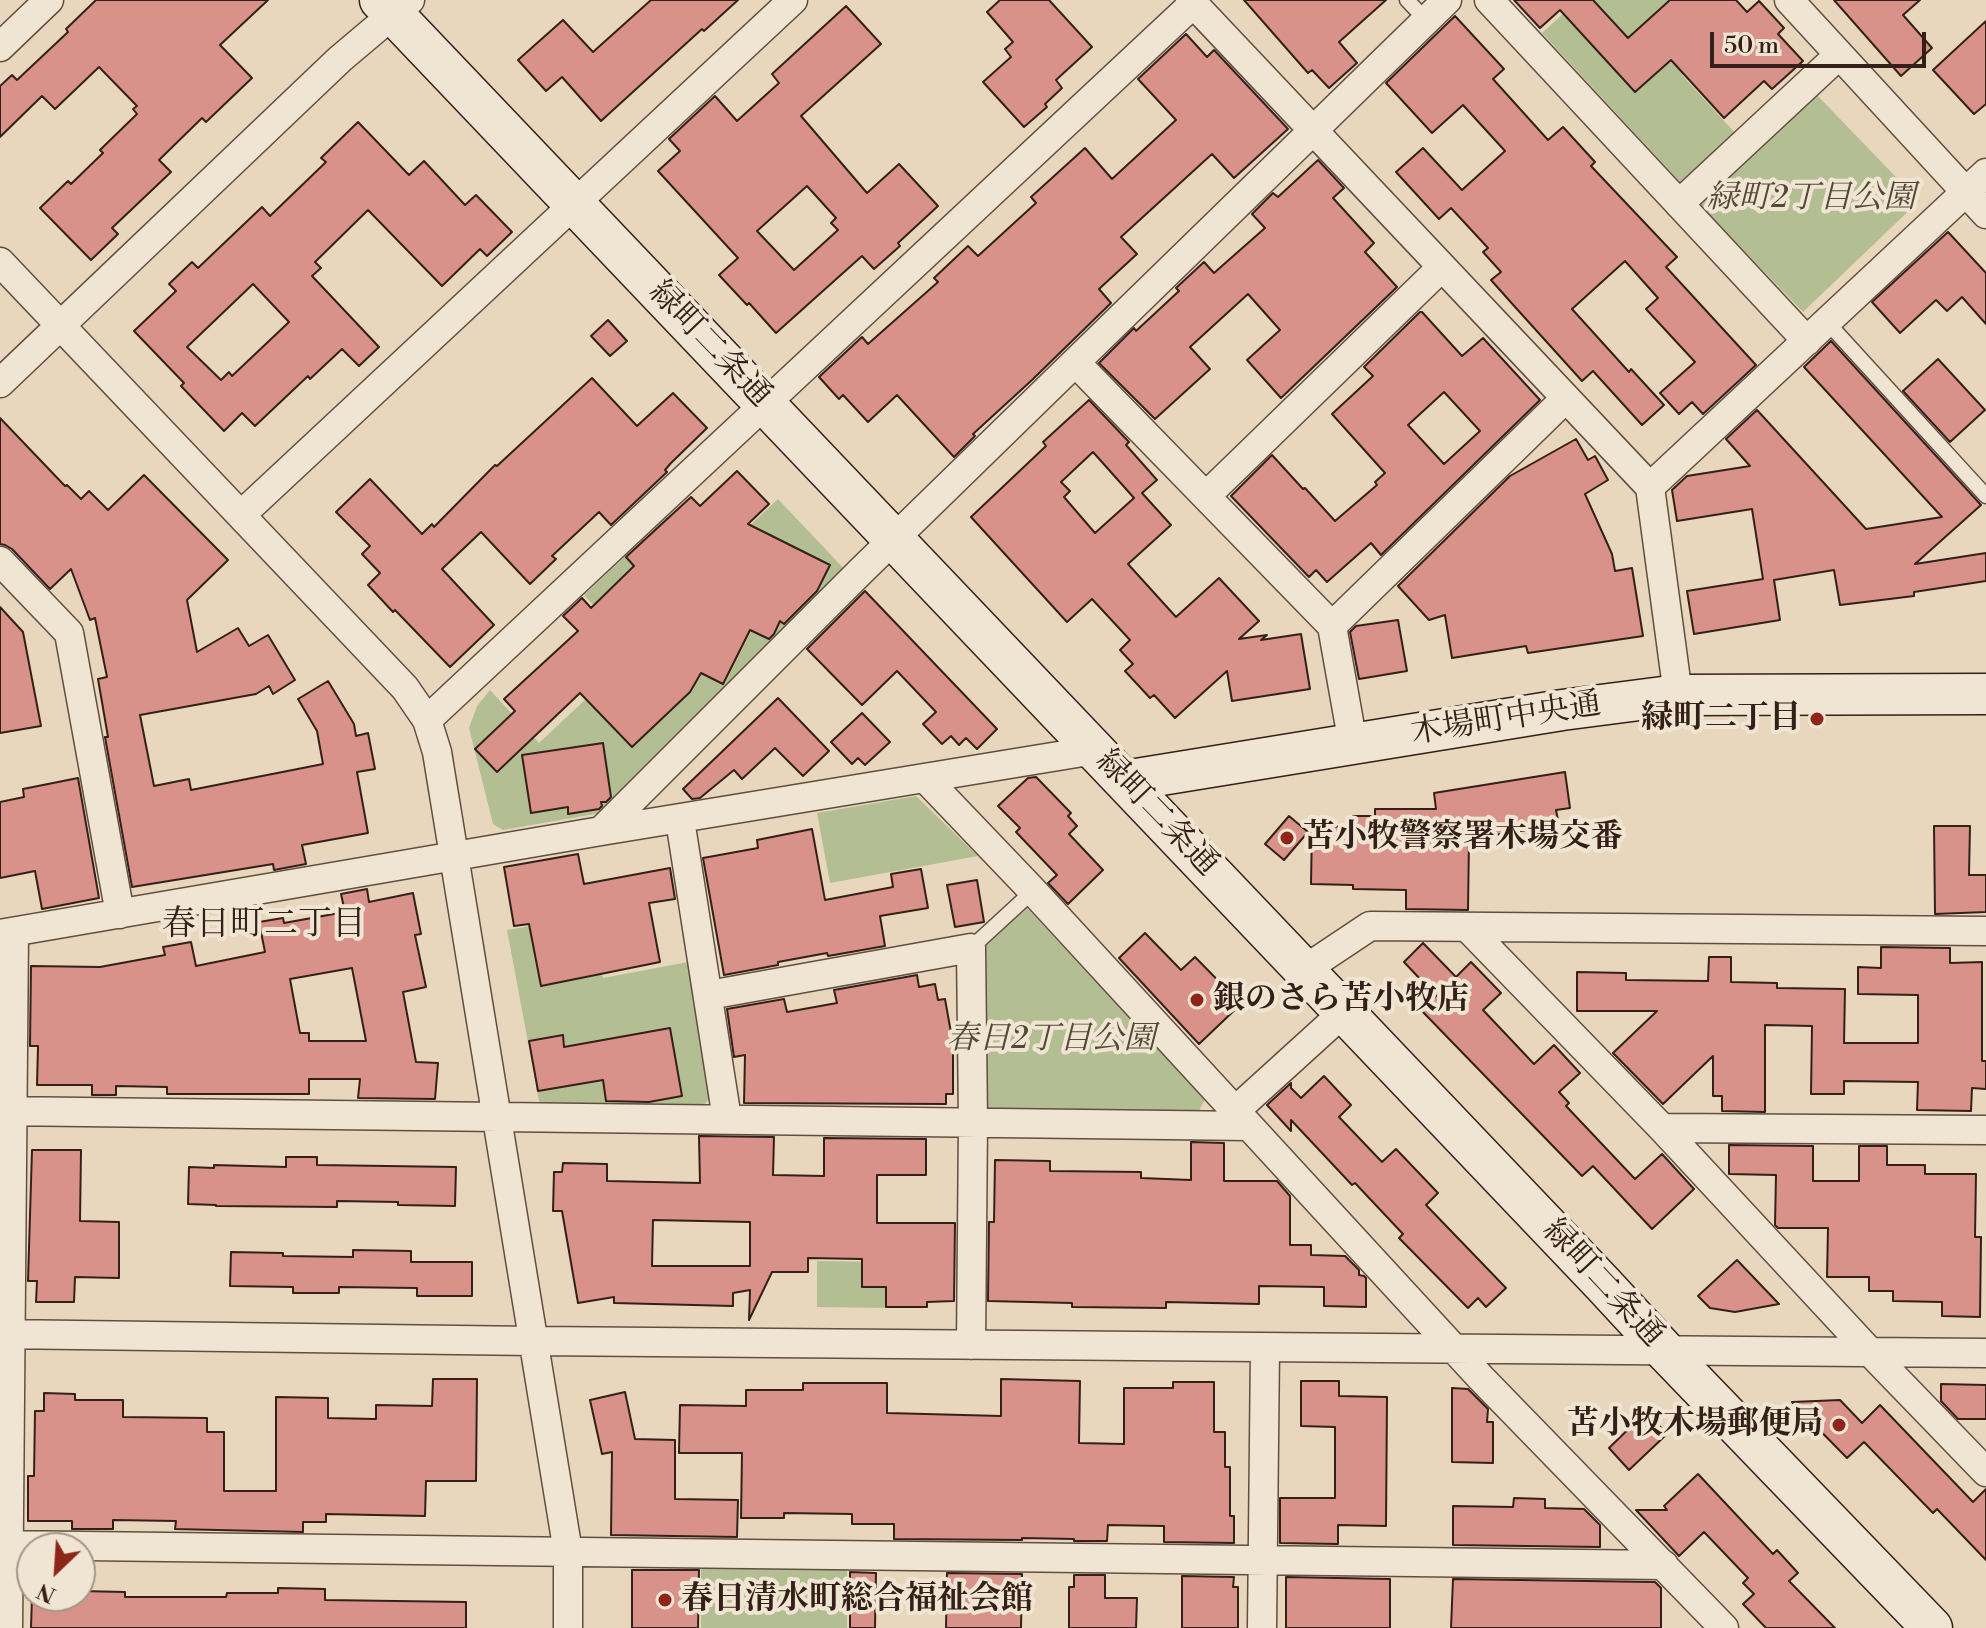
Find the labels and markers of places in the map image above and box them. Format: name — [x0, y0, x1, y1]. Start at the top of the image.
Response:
place label: 緑町二丁目 — [1641, 700, 1801, 738]
marker: 緑町二丁目 — [1808, 710, 1826, 728]
place label: 苫小牧警察署木場交番 — [1303, 819, 1623, 857]
marker: 苫小牧警察署木場交番 — [1278, 829, 1296, 847]
place label: 銀のさら苫小牧店 — [1213, 981, 1469, 1019]
marker: 銀のさら苫小牧店 — [1188, 991, 1206, 1009]
place label: 苫小牧木場郵便局 — [1567, 1406, 1823, 1444]
marker: 苫小牧木場郵便局 — [1830, 1416, 1848, 1434]
place label: 春日清水町総合福祉会館 — [681, 1581, 1033, 1619]
marker: 春日清水町総合福祉会館 — [656, 1591, 674, 1609]

